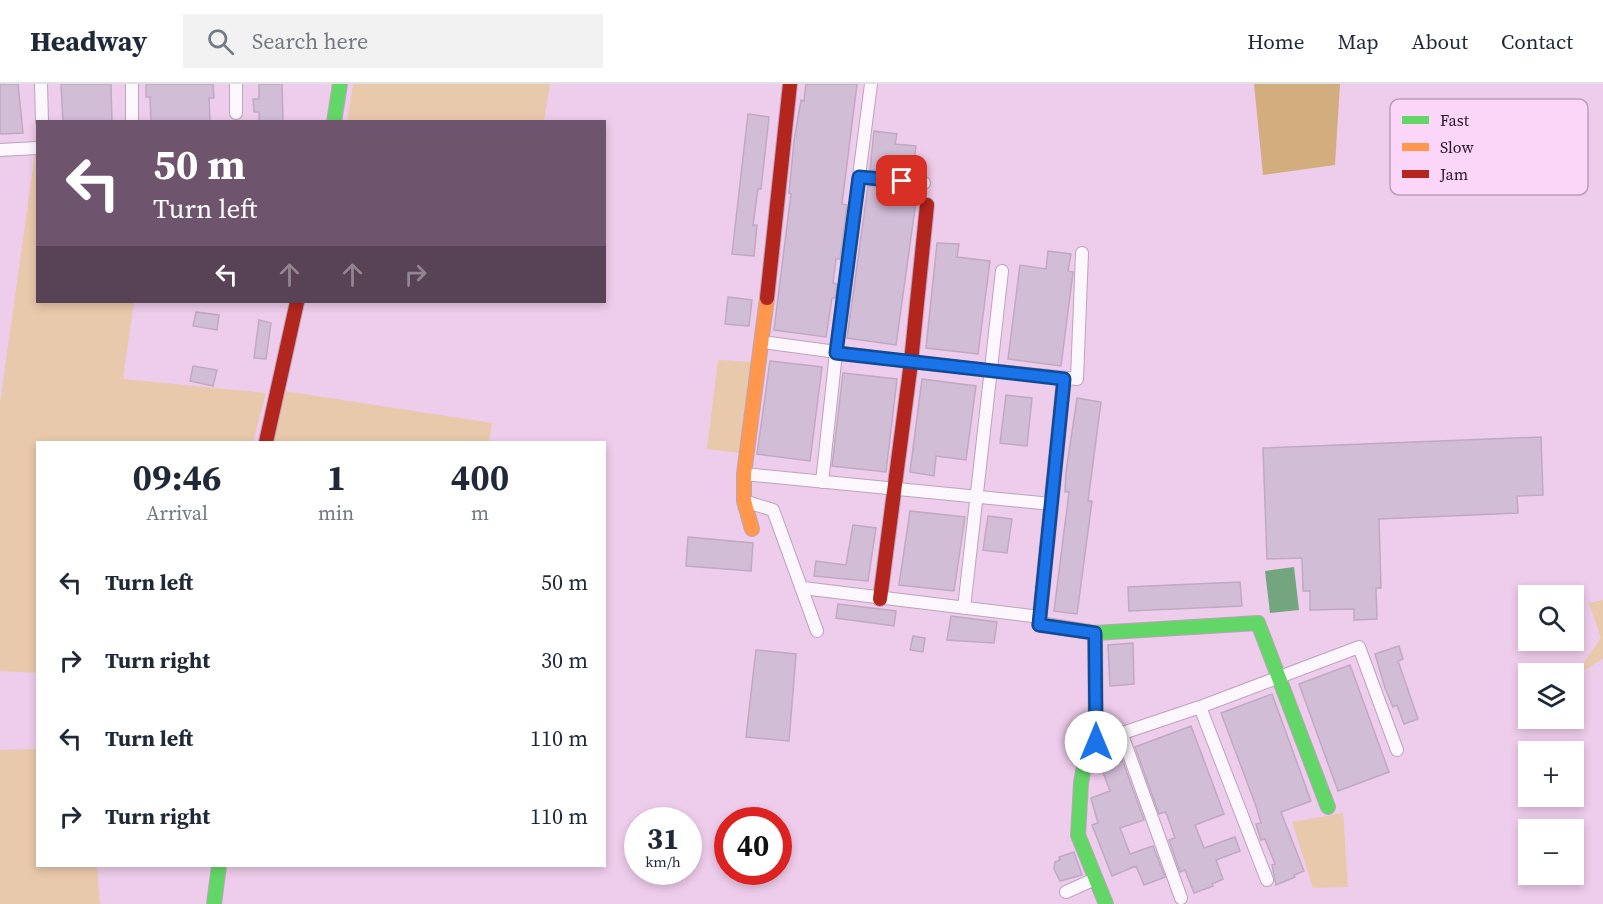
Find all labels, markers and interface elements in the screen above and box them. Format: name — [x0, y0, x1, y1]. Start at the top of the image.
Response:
search box — [183, 14, 603, 68]
text: Headway — [30, 22, 147, 60]
icon: search — [204, 25, 237, 58]
text: Search here — [252, 26, 368, 56]
text: Home — [1247, 27, 1305, 56]
text: Map — [1338, 27, 1379, 56]
text: About — [1412, 27, 1468, 56]
text: Contact — [1501, 27, 1573, 56]
legend — [1390, 99, 1588, 195]
text: Fast — [1440, 109, 1470, 131]
text: 50 m — [153, 135, 246, 193]
text: Slow — [1440, 136, 1475, 158]
icon: left — [54, 144, 132, 222]
pin — [876, 155, 927, 206]
text: Jam — [1439, 163, 1468, 185]
icon: arrive — [885, 164, 918, 197]
text: Turn left — [153, 190, 257, 227]
icon: left — [210, 258, 243, 291]
icon: ahead — [273, 258, 306, 291]
icon: ahead — [336, 258, 369, 291]
icon: right — [399, 258, 432, 291]
text: 09:46 — [133, 453, 221, 502]
text: 1 — [326, 453, 346, 502]
text: 400 — [451, 453, 509, 502]
text: Arrival — [146, 499, 208, 527]
text: min — [318, 499, 354, 527]
text: m — [471, 499, 489, 527]
icon: left — [54, 566, 87, 599]
text: Turn left — [105, 567, 193, 597]
text: 50 m — [541, 567, 588, 597]
map controls — [1518, 585, 1584, 885]
button: search — [1518, 585, 1584, 651]
icon: right — [54, 644, 87, 677]
text: Turn right — [105, 645, 210, 675]
text: 30 m — [541, 645, 588, 675]
button: layers — [1518, 663, 1584, 729]
position arrow — [1064, 710, 1128, 774]
icon: left — [54, 722, 87, 755]
text: Turn left — [105, 723, 193, 753]
text: 110 m — [530, 723, 588, 753]
button: + — [1518, 741, 1584, 807]
icon: right — [54, 800, 87, 833]
text: Turn right — [105, 801, 210, 831]
text: 110 m — [530, 801, 588, 831]
speed limit sign: 40 — [714, 807, 792, 885]
text: 31 — [647, 818, 679, 859]
button: − — [1518, 819, 1584, 885]
text: km/h — [645, 851, 681, 872]

